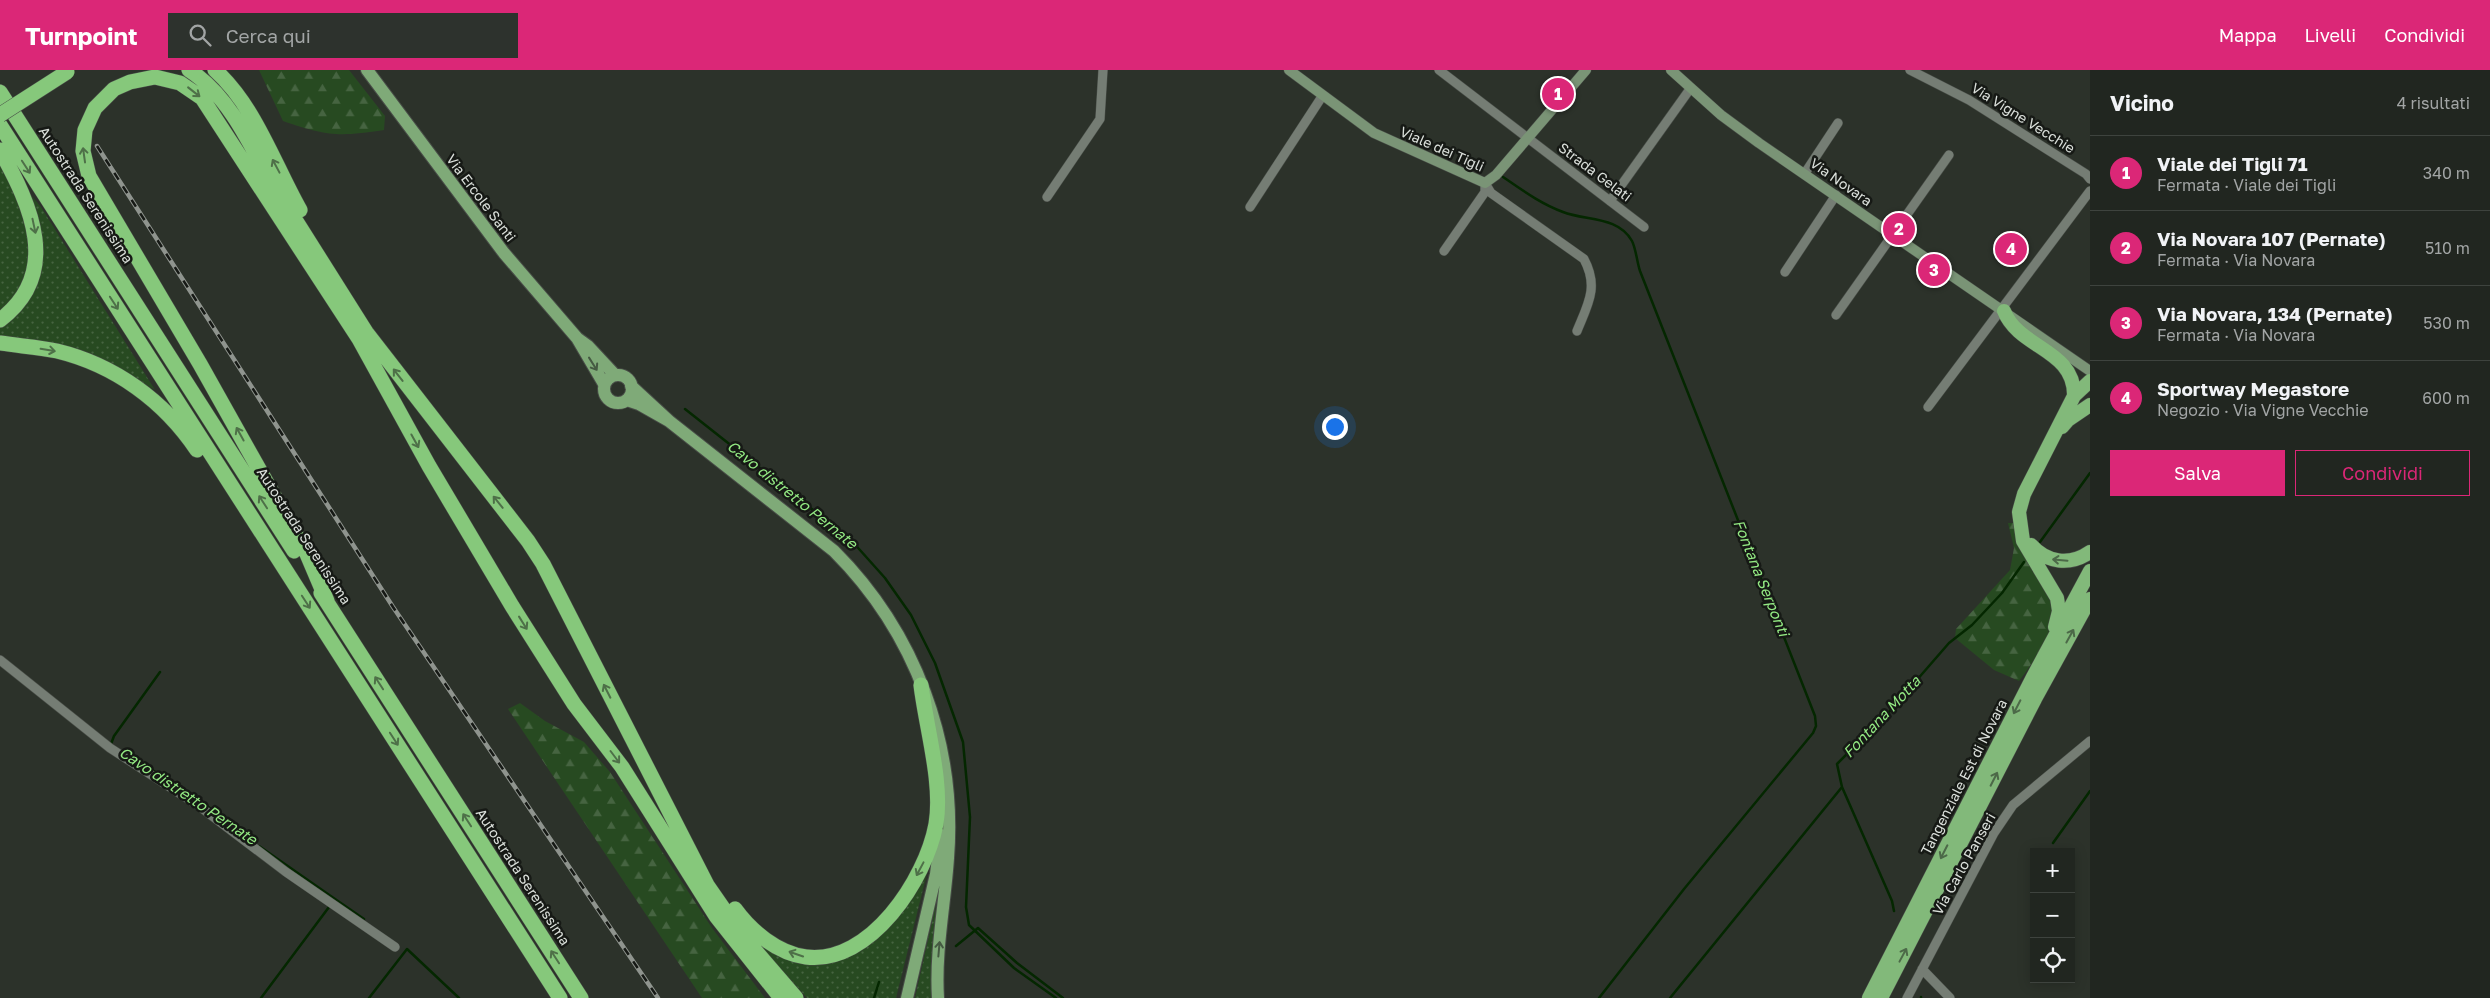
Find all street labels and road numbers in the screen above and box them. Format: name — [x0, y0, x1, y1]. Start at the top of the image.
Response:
street label: Via Vigne Vecchie — [1968, 79, 2078, 156]
street label: Viale dei Tigli — [1398, 122, 1487, 175]
street label: Autostrada Serenissima — [36, 123, 137, 266]
street label: Strada Gelati — [1555, 139, 1635, 205]
street label: Via Ercole Santi — [443, 151, 520, 245]
street label: Via Novara — [1807, 154, 1876, 209]
street label: Autostrada Serenissima — [254, 464, 355, 607]
street label: Tangenziale Est di Novara — [1917, 696, 2010, 857]
street label: Autostrada Serenissima — [473, 805, 574, 948]
street label: Via Carlo Panseri — [1928, 810, 1999, 918]

